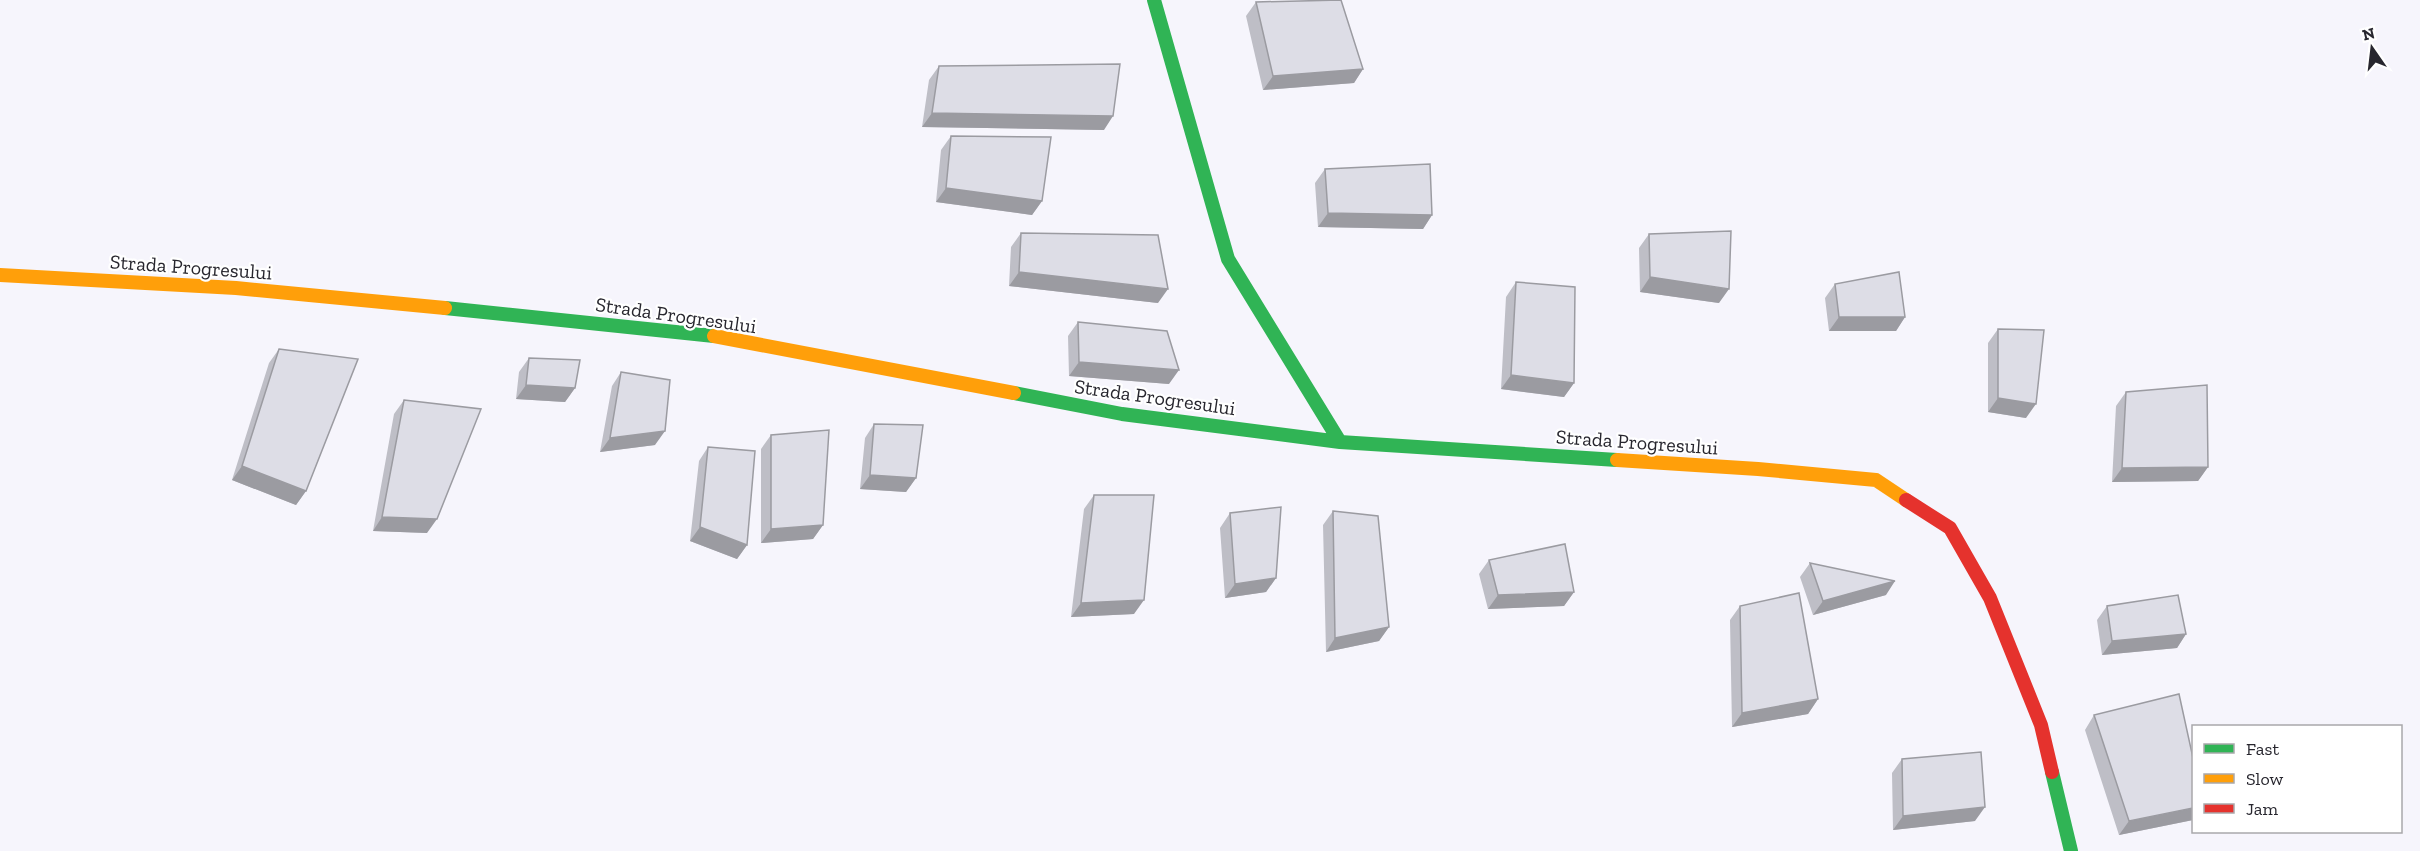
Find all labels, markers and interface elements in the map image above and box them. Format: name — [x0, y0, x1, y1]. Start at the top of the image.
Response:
north arrow — [2342, 18, 2402, 78]
text: N — [2360, 23, 2377, 45]
street label: Strada Progresului — [109, 249, 273, 285]
street label: Strada Progresului — [594, 292, 758, 338]
street label: Strada Progresului — [1073, 374, 1237, 420]
street label: Strada Progresului — [1555, 424, 1719, 460]
legend — [2192, 725, 2402, 833]
text: Fast — [2246, 738, 2279, 760]
text: Slow — [2246, 768, 2283, 790]
text: Jam — [2246, 798, 2278, 820]

